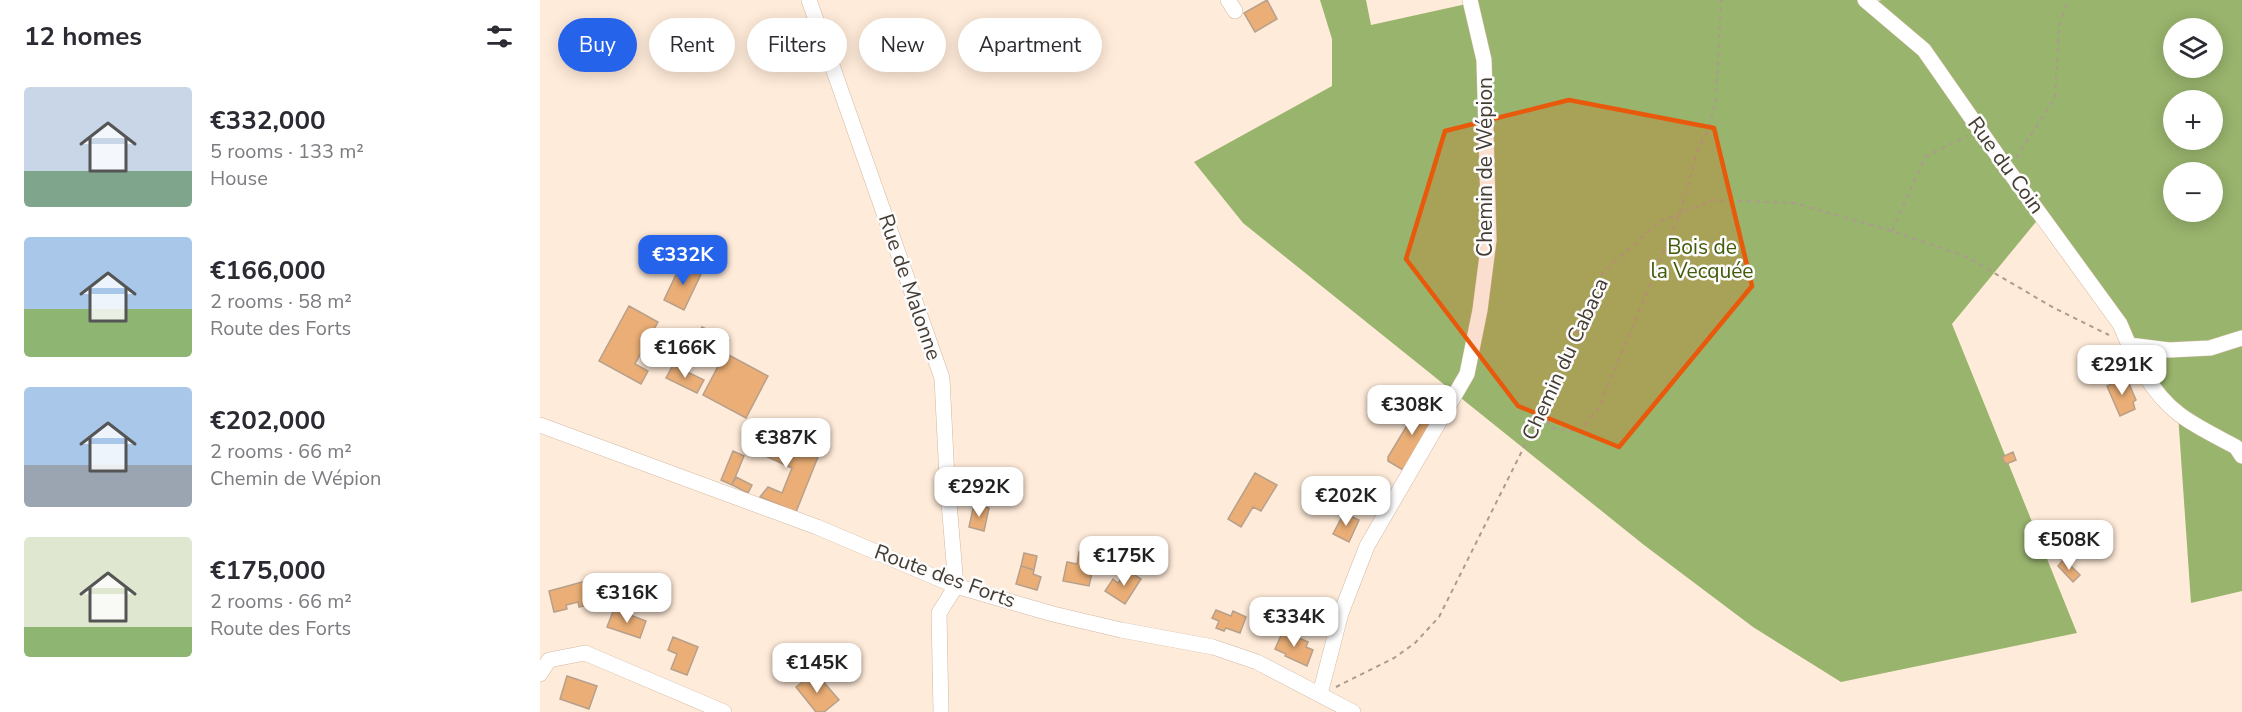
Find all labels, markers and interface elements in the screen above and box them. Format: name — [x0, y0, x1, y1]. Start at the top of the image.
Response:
chip: Buy — [558, 18, 637, 72]
chip: Rent — [649, 18, 735, 72]
chip: Filters — [747, 18, 847, 72]
chip: New — [859, 18, 946, 72]
chip: Apartment — [958, 18, 1102, 72]
map controls — [2163, 18, 2223, 222]
button: layers — [2163, 18, 2223, 78]
text: 12 homes — [24, 19, 142, 54]
icon: filters — [483, 20, 516, 53]
street label: Chemin de Wépion — [1471, 77, 1499, 257]
button: + — [2163, 90, 2223, 150]
text: €332,000 — [210, 103, 326, 138]
icon: home — [72, 111, 144, 183]
street label: Rue du Coin — [1961, 111, 2051, 219]
text: 5 rooms · 133 m² — [210, 138, 364, 165]
button: − — [2163, 162, 2223, 222]
text: House — [210, 165, 268, 192]
street label: Rue de Malonne — [872, 210, 948, 364]
park label: Bois de la Vecquée — [1650, 233, 1754, 285]
pin: €332K — [641, 235, 725, 286]
text: €332K — [652, 241, 714, 268]
text: €166,000 — [210, 253, 326, 288]
icon: home — [72, 261, 144, 333]
street label: Chemin du Cabaca — [1515, 273, 1615, 445]
text: 2 rooms · 58 m² — [210, 288, 352, 315]
text: Route des Forts — [210, 315, 351, 342]
pin: €166K — [643, 328, 727, 379]
text: €166K — [654, 334, 716, 361]
pin: €291K — [2080, 345, 2164, 396]
text: €291K — [2091, 351, 2153, 378]
pin: €308K — [1370, 385, 1454, 436]
text: €308K — [1381, 391, 1443, 418]
text: €202,000 — [210, 403, 326, 438]
icon: home — [72, 411, 144, 483]
pin: €387K — [744, 418, 828, 469]
text: €387K — [755, 424, 817, 451]
text: 2 rooms · 66 m² — [210, 438, 352, 465]
text: Chemin de Wépion — [210, 465, 381, 492]
pin: €292K — [937, 467, 1021, 518]
text: €292K — [948, 473, 1010, 500]
pin: €202K — [1304, 476, 1388, 527]
text: €202K — [1315, 482, 1377, 509]
pin: €508K — [2027, 520, 2111, 571]
text: €508K — [2038, 526, 2100, 553]
pin: €175K — [1082, 536, 1166, 587]
street label: Route des Forts — [871, 537, 1019, 615]
text: €175K — [1093, 542, 1155, 569]
text: €175,000 — [210, 553, 326, 588]
icon: home — [72, 561, 144, 633]
pin: €316K — [585, 573, 669, 624]
text: €316K — [596, 579, 658, 606]
text: 2 rooms · 66 m² — [210, 588, 352, 615]
pin: €334K — [1252, 597, 1336, 648]
text: €334K — [1263, 603, 1325, 630]
text: Route des Forts — [210, 615, 351, 642]
pin: €145K — [775, 643, 859, 694]
text: €145K — [786, 649, 848, 676]

